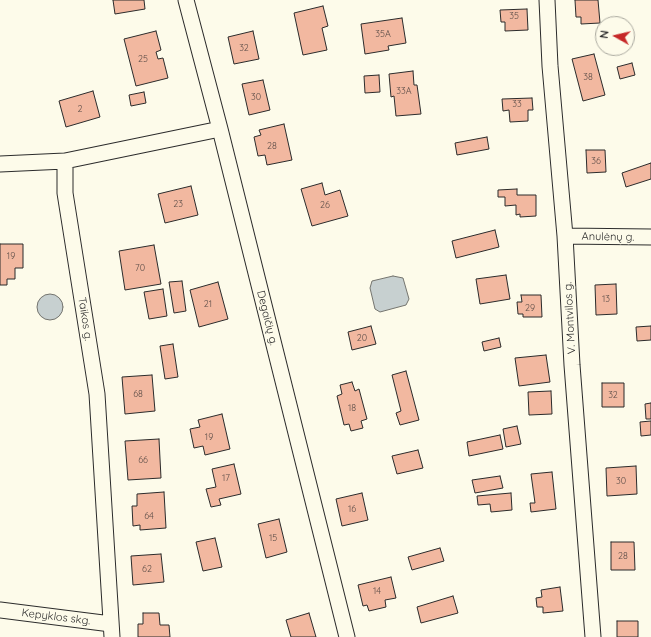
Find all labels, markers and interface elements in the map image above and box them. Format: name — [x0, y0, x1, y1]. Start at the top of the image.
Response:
house number: 35 — [509, 11, 519, 21]
north arrow — [595, 16, 635, 56]
house number: 35A — [375, 29, 391, 39]
text: N — [597, 29, 612, 39]
house number: 32 — [239, 43, 249, 53]
house number: 25 — [138, 54, 148, 64]
house number: 38 — [583, 72, 593, 82]
house number: 33A — [396, 86, 412, 96]
house number: 30 — [251, 92, 261, 102]
house number: 33 — [512, 99, 522, 109]
house number: 2 — [78, 104, 82, 114]
house number: 28 — [267, 141, 277, 151]
house number: 36 — [591, 156, 601, 166]
house number: 23 — [173, 199, 183, 209]
house number: 26 — [320, 200, 330, 210]
street label: Anulėnų g. — [581, 230, 635, 244]
house number: 19 — [7, 251, 15, 261]
house number: 70 — [135, 263, 145, 273]
street label: V. Montvilos g. — [562, 282, 578, 354]
street label: Degaičių g. — [254, 289, 280, 347]
house number: 13 — [602, 294, 610, 304]
street label: Taikos g. — [75, 296, 95, 342]
house number: 21 — [204, 299, 212, 309]
house number: 29 — [525, 303, 535, 313]
house number: 20 — [357, 333, 367, 343]
house number: 68 — [133, 389, 143, 399]
house number: 32 — [608, 390, 618, 400]
house number: 18 — [348, 403, 356, 413]
house number: 19 — [205, 432, 213, 442]
house number: 66 — [138, 455, 148, 465]
house number: 17 — [222, 473, 230, 483]
house number: 30 — [616, 476, 626, 486]
house number: 16 — [348, 504, 356, 514]
house number: 64 — [144, 511, 154, 521]
house number: 15 — [269, 533, 277, 543]
house number: 28 — [618, 551, 628, 561]
house number: 62 — [142, 564, 152, 574]
house number: 14 — [373, 586, 381, 596]
street label: Kepyklos skg. — [21, 606, 91, 628]

